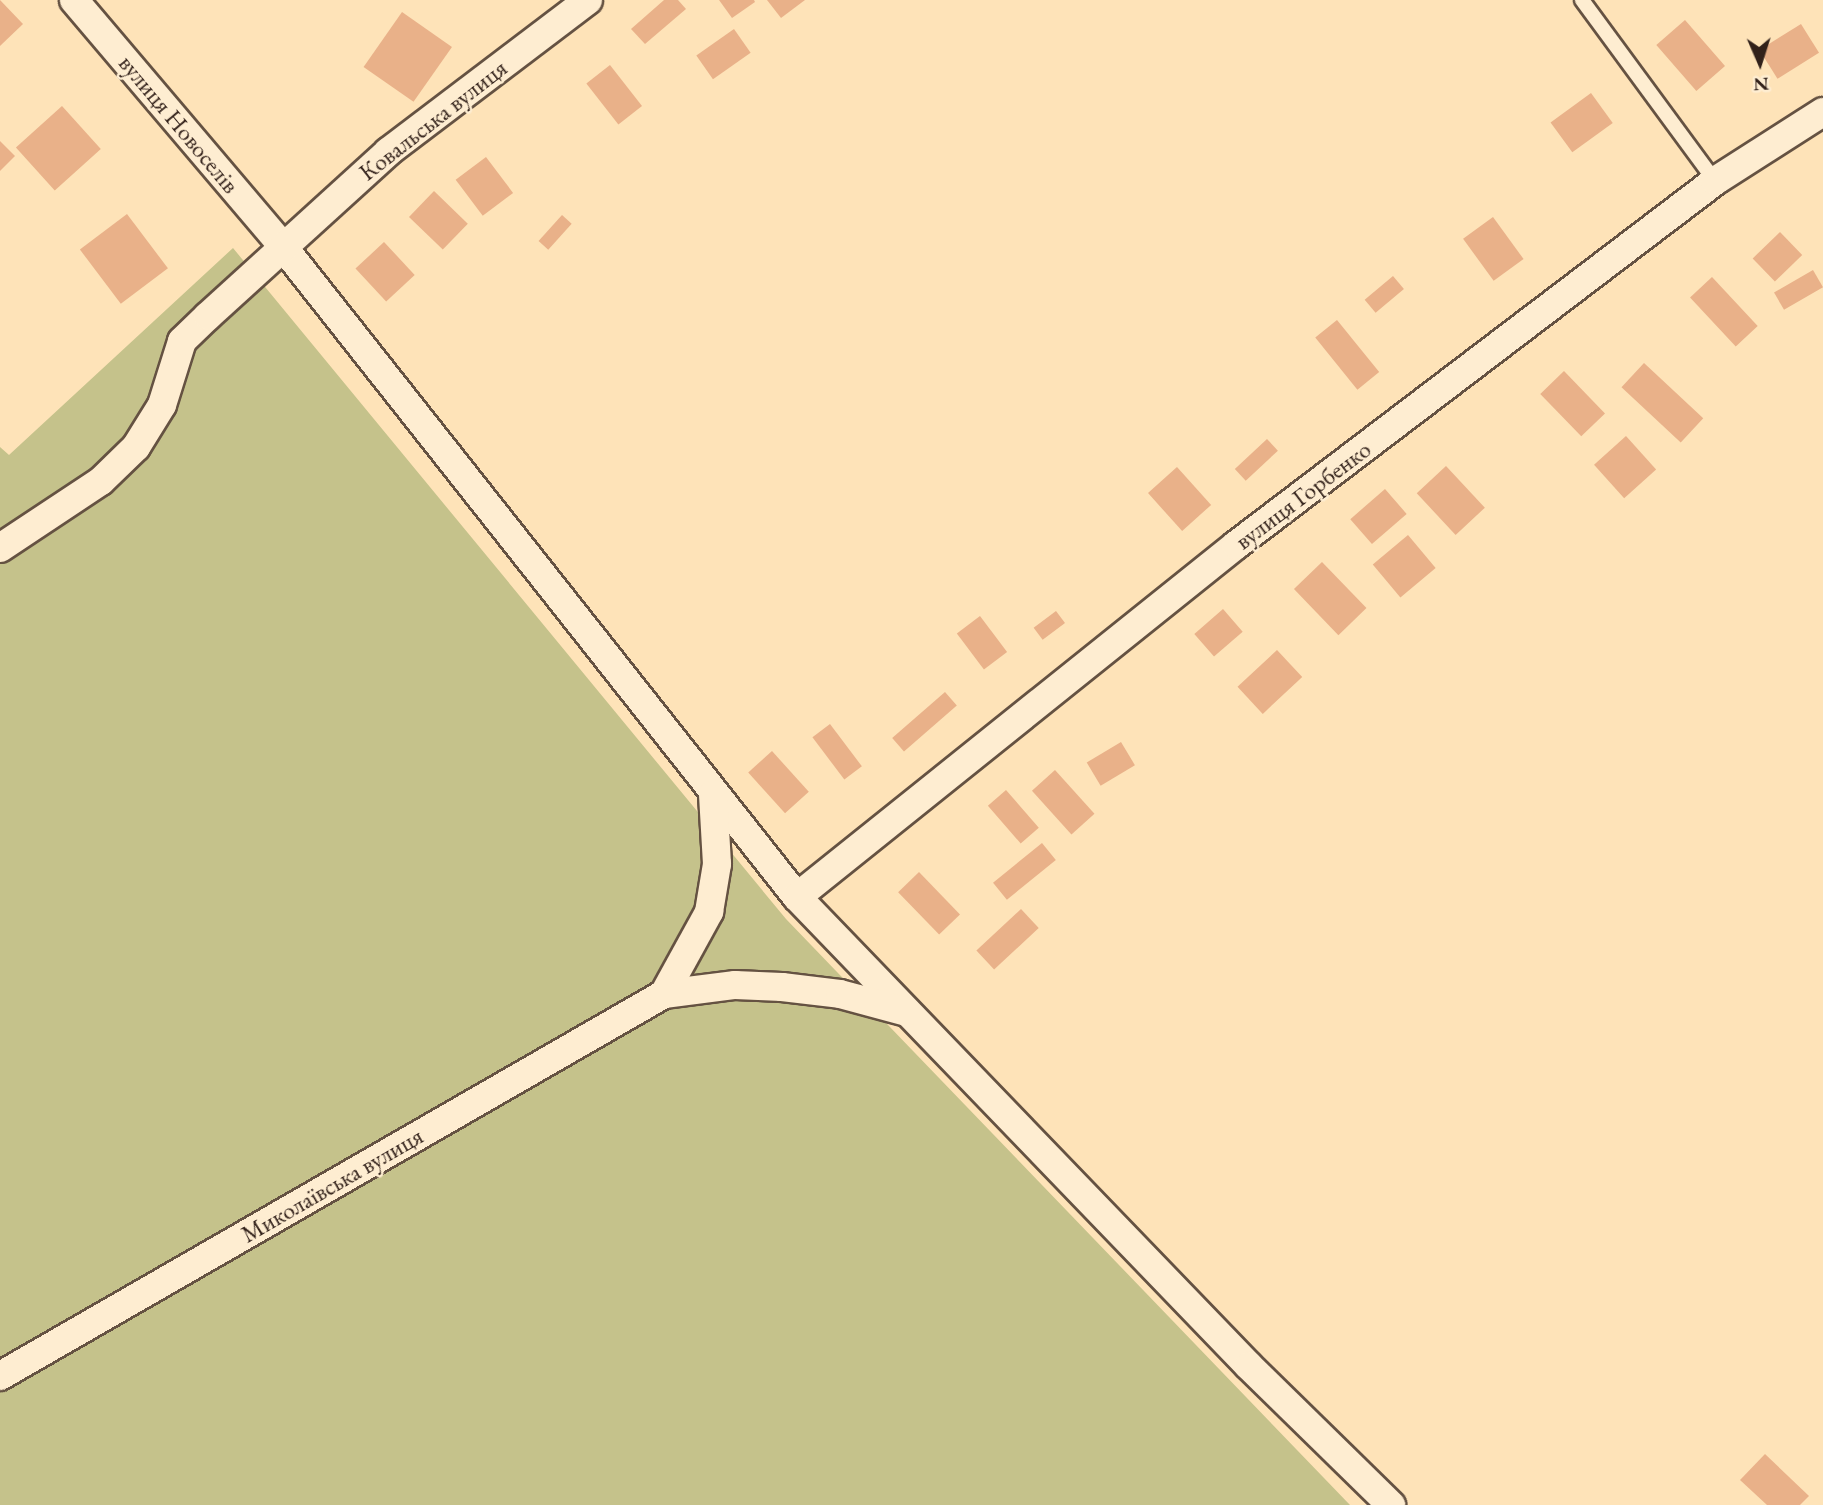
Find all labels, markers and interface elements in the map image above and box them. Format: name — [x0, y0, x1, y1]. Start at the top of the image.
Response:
north arrow — [1725, 28, 1795, 98]
street label: вулиця Новоселів — [113, 49, 245, 199]
street label: Ковальська вулиця — [353, 53, 513, 187]
text: N — [1753, 72, 1769, 97]
street label: вулиця Горбенко — [1229, 435, 1377, 555]
street label: Миколаївська вулиця — [236, 1121, 428, 1249]

